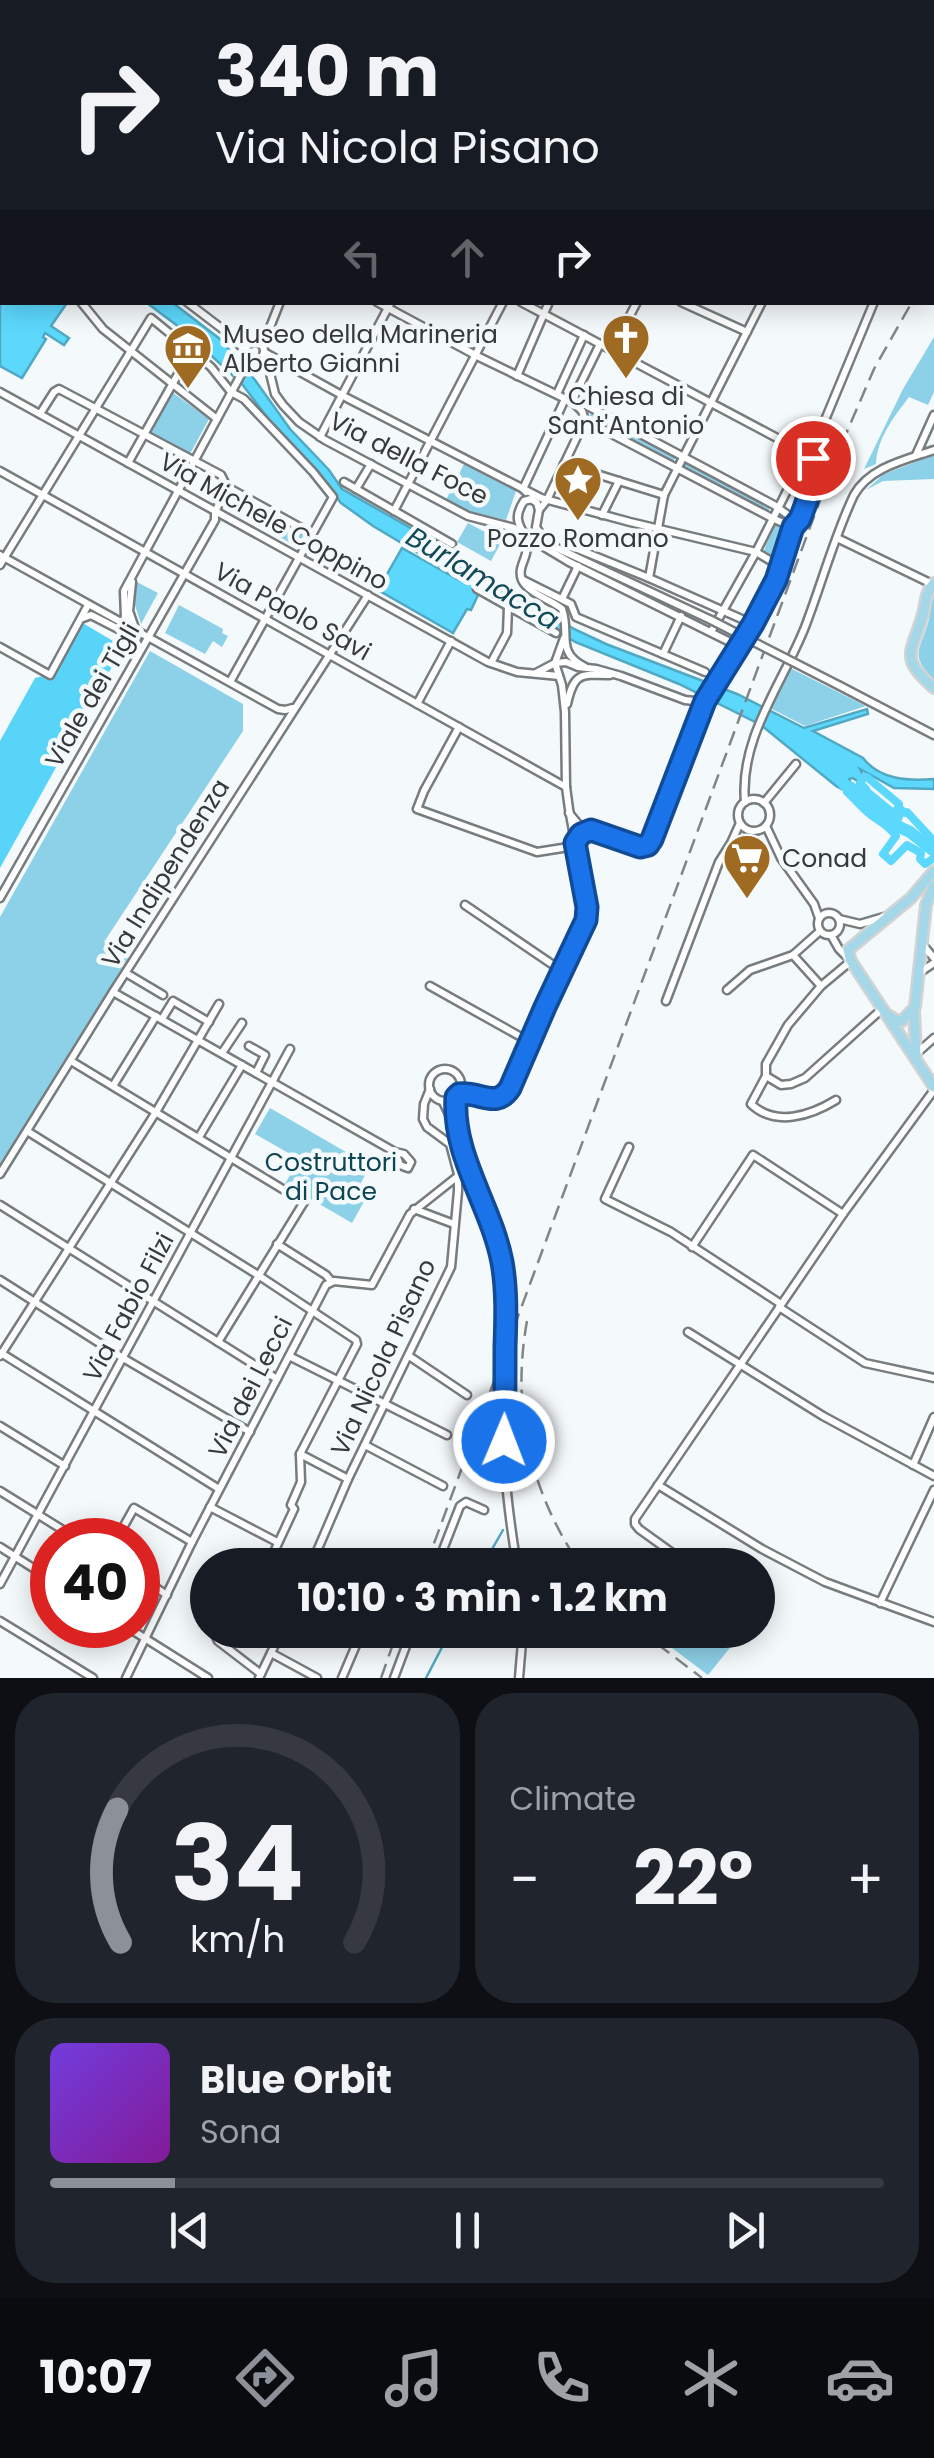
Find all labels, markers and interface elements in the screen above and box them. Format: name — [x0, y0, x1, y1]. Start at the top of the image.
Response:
text: 340 m — [215, 22, 439, 121]
icon: right — [50, 40, 180, 170]
text: Via Nicola Pisano — [215, 116, 600, 179]
icon: left — [335, 230, 390, 285]
icon: ahead — [440, 230, 495, 285]
icon: right — [545, 230, 600, 285]
church icon: Chiesa di Sant'Antonio — [600, 312, 652, 380]
place label: Museo della Marineria Alberto Gianni — [223, 317, 498, 381]
museum icon: Museo della Marineria Alberto Gianni — [162, 322, 214, 390]
place label: Chiesa di Sant'Antonio — [548, 379, 704, 443]
street label: Via della Foce — [323, 403, 494, 514]
pin — [771, 416, 856, 501]
icon: arrive — [786, 431, 841, 486]
street label: Via Michele Coppino — [153, 444, 394, 599]
place icon: Pozzo Romano — [552, 454, 604, 522]
water label: Burlamacca — [399, 517, 567, 639]
place label: Pozzo Romano — [487, 521, 669, 556]
street label: Via Paolo Savi — [208, 554, 378, 669]
street label: Viale dei Tigli — [37, 616, 148, 774]
street label: Via Indipendenza — [93, 772, 238, 975]
supermarket icon: Conad — [721, 832, 773, 900]
place label: Conad — [782, 841, 867, 876]
park label: Costruttori di Pace — [265, 1145, 397, 1209]
street label: Via Fabio Filzi — [74, 1226, 182, 1388]
street label: Via Nicola Pisano — [322, 1253, 444, 1462]
street label: Via dei Lecci — [200, 1310, 301, 1464]
position arrow — [452, 1389, 556, 1493]
speed limit sign: 40 — [30, 1518, 160, 1648]
text: 10:10 · 3 min · 1.2 km — [297, 1571, 668, 1624]
text: Climate — [510, 1776, 636, 1821]
text: 34 — [171, 1791, 304, 1936]
text: 22° — [633, 1826, 753, 1931]
text: − — [510, 1841, 540, 1918]
text: + — [846, 1841, 884, 1918]
text: km/h — [190, 1914, 285, 1965]
text: Blue Orbit — [200, 2053, 392, 2106]
text: Sona — [200, 2109, 281, 2154]
icon: previous — [162, 2203, 217, 2258]
icon: pause — [440, 2203, 495, 2258]
icon: next — [718, 2203, 773, 2258]
icon: directions — [230, 2343, 300, 2413]
icon: music — [379, 2343, 449, 2413]
icon: phone — [527, 2343, 597, 2413]
icon: climate — [676, 2343, 746, 2413]
icon: car — [825, 2343, 895, 2413]
text: 10:07 — [39, 2346, 152, 2409]

